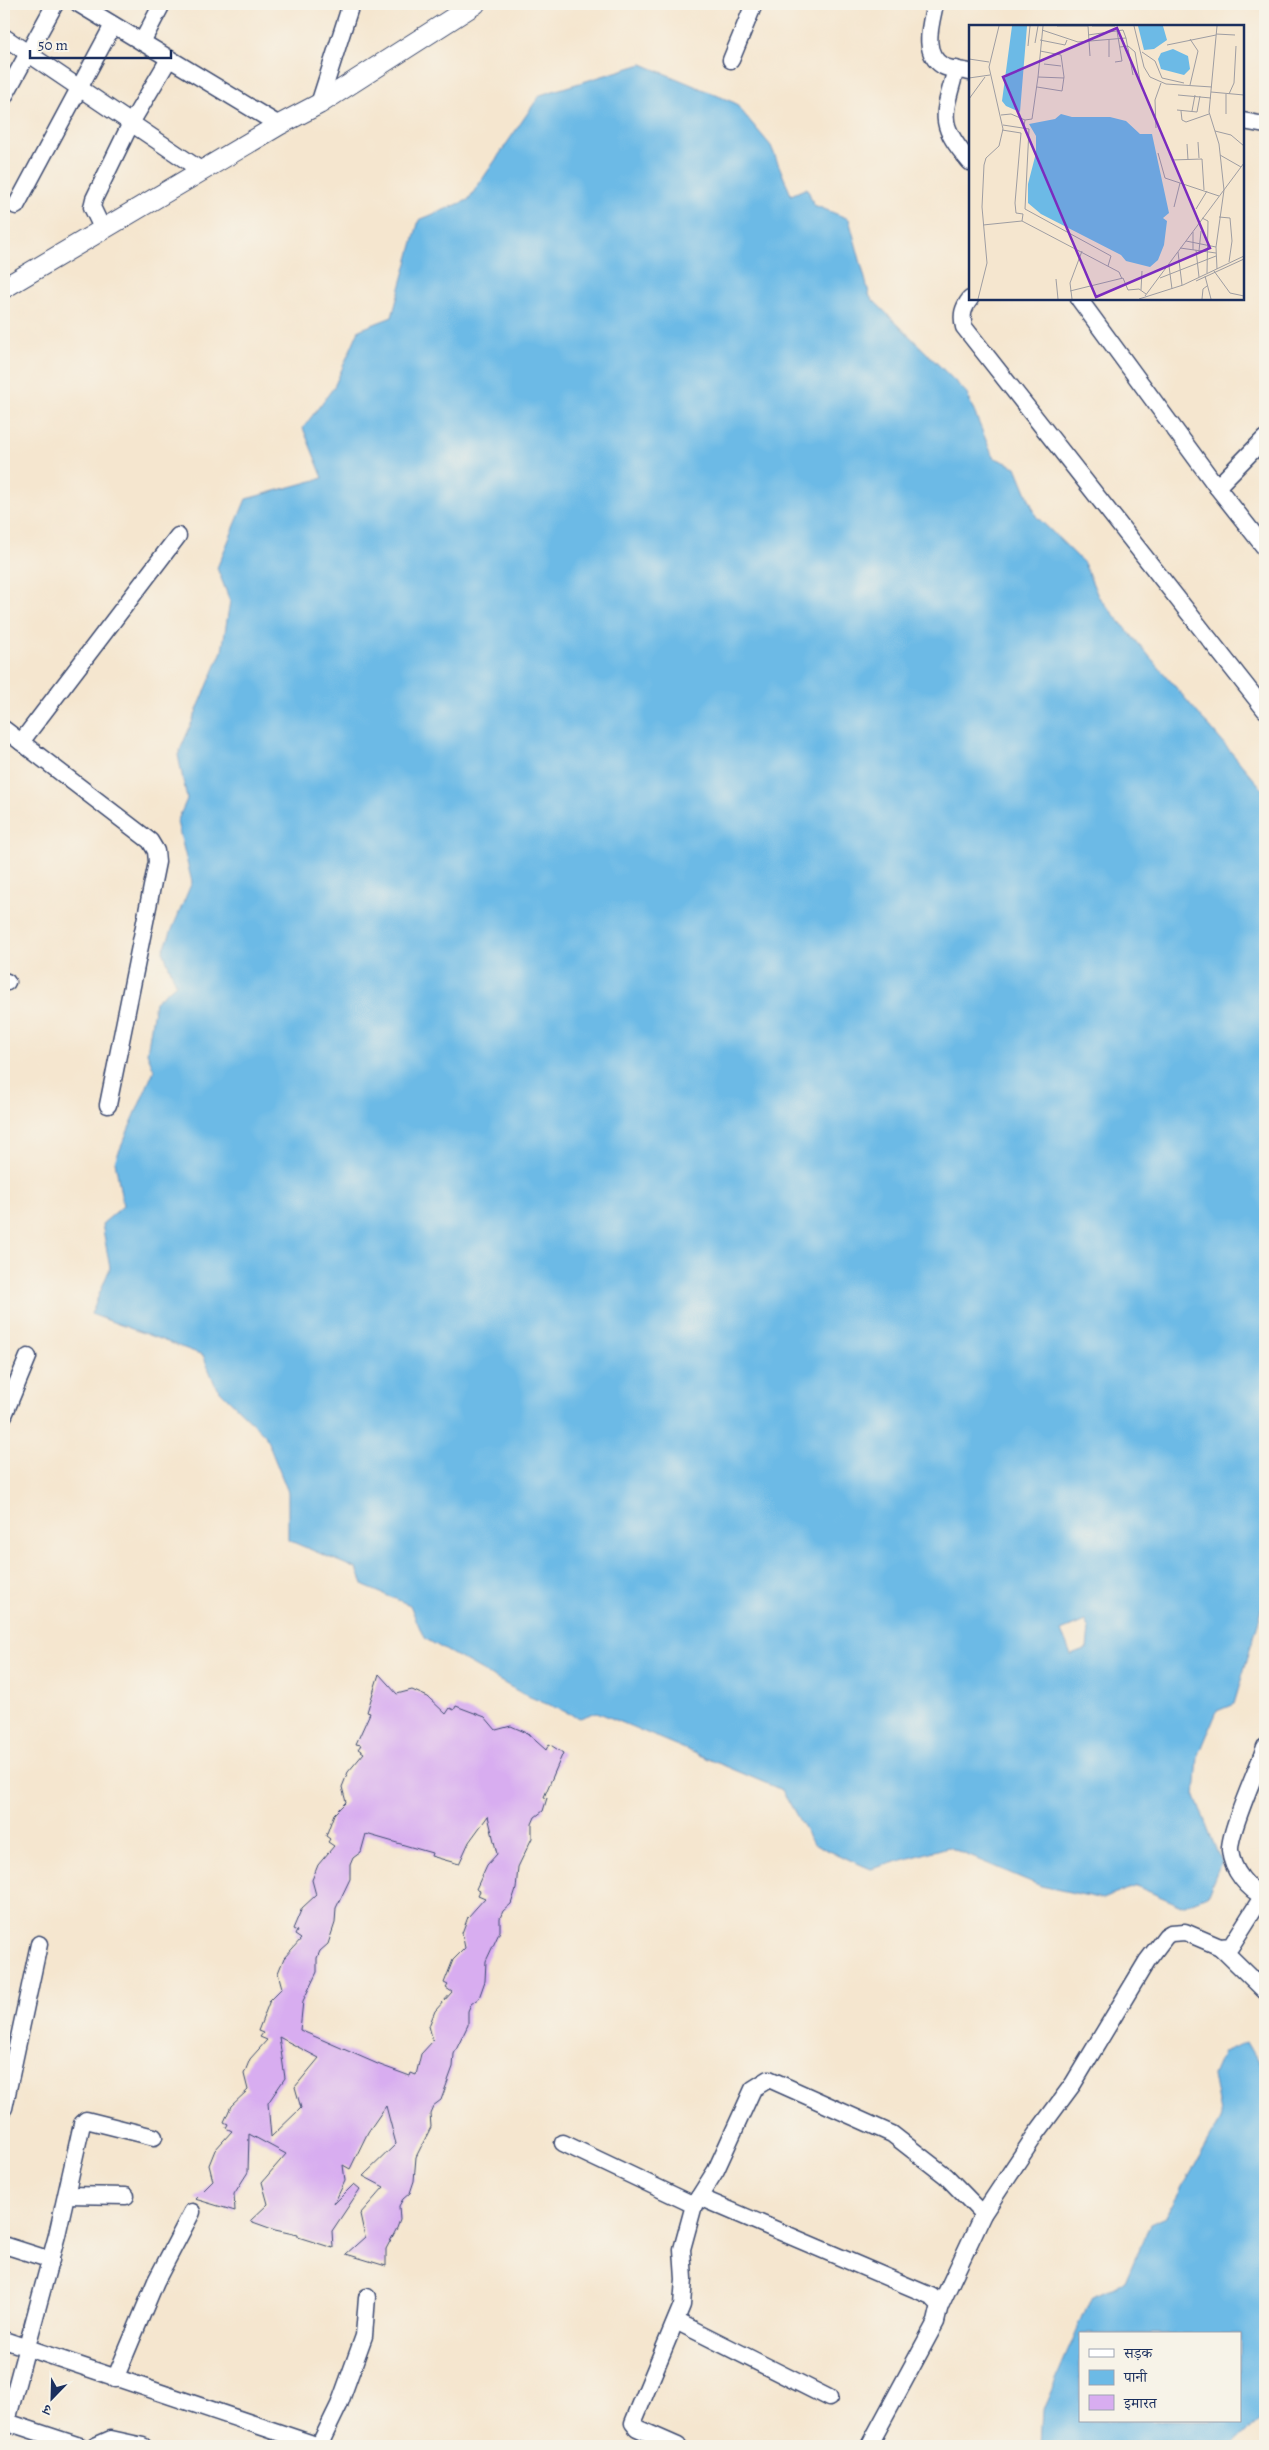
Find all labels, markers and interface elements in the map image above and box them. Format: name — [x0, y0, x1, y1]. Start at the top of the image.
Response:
inset map — [969, 25, 1244, 300]
scale bar — [30, 28, 171, 60]
text: 50 m — [38, 35, 68, 55]
legend — [1079, 2332, 1242, 2422]
text: सड़क — [1123, 2343, 1153, 2363]
text: पानी — [1123, 2367, 1148, 2387]
north arrow — [28, 2372, 78, 2422]
text: इमारत — [1123, 2393, 1158, 2413]
text: उ — [39, 2399, 55, 2420]

